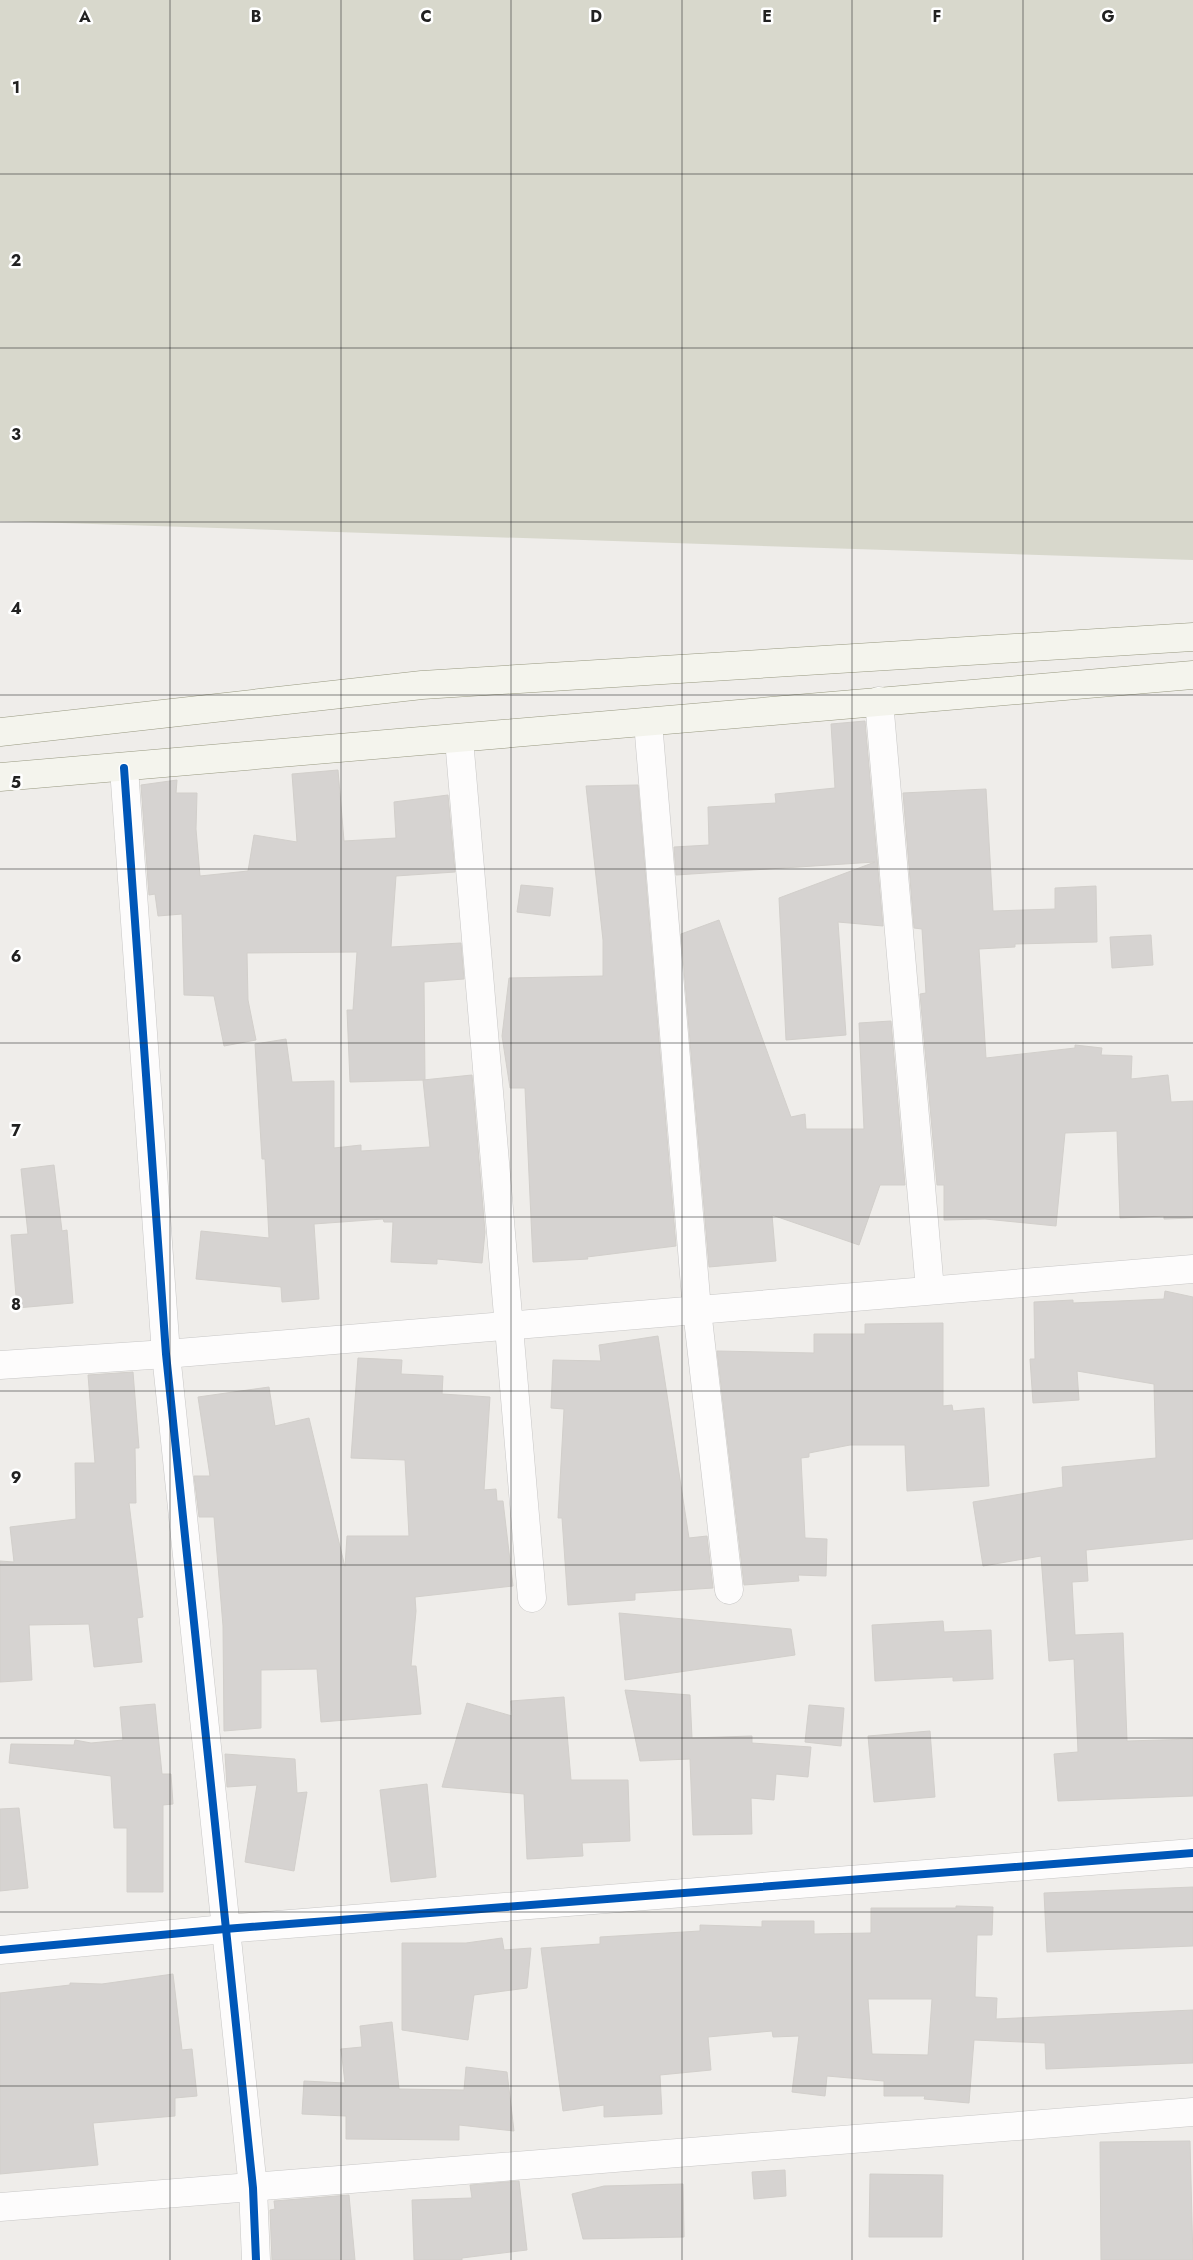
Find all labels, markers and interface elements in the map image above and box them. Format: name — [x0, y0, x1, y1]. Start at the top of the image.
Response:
text: A — [78, 5, 91, 28]
text: B — [251, 5, 261, 28]
text: C — [420, 5, 432, 28]
text: D — [590, 5, 602, 28]
text: E — [762, 5, 772, 28]
text: F — [933, 5, 941, 28]
text: G — [1101, 5, 1115, 28]
text: 1 — [12, 76, 20, 99]
text: 2 — [11, 249, 21, 272]
text: 3 — [11, 423, 21, 446]
text: 4 — [10, 597, 22, 620]
text: 5 — [11, 771, 21, 794]
text: 6 — [11, 945, 21, 968]
text: 7 — [11, 1119, 21, 1142]
text: 8 — [11, 1293, 21, 1316]
text: 9 — [11, 1466, 21, 1489]

